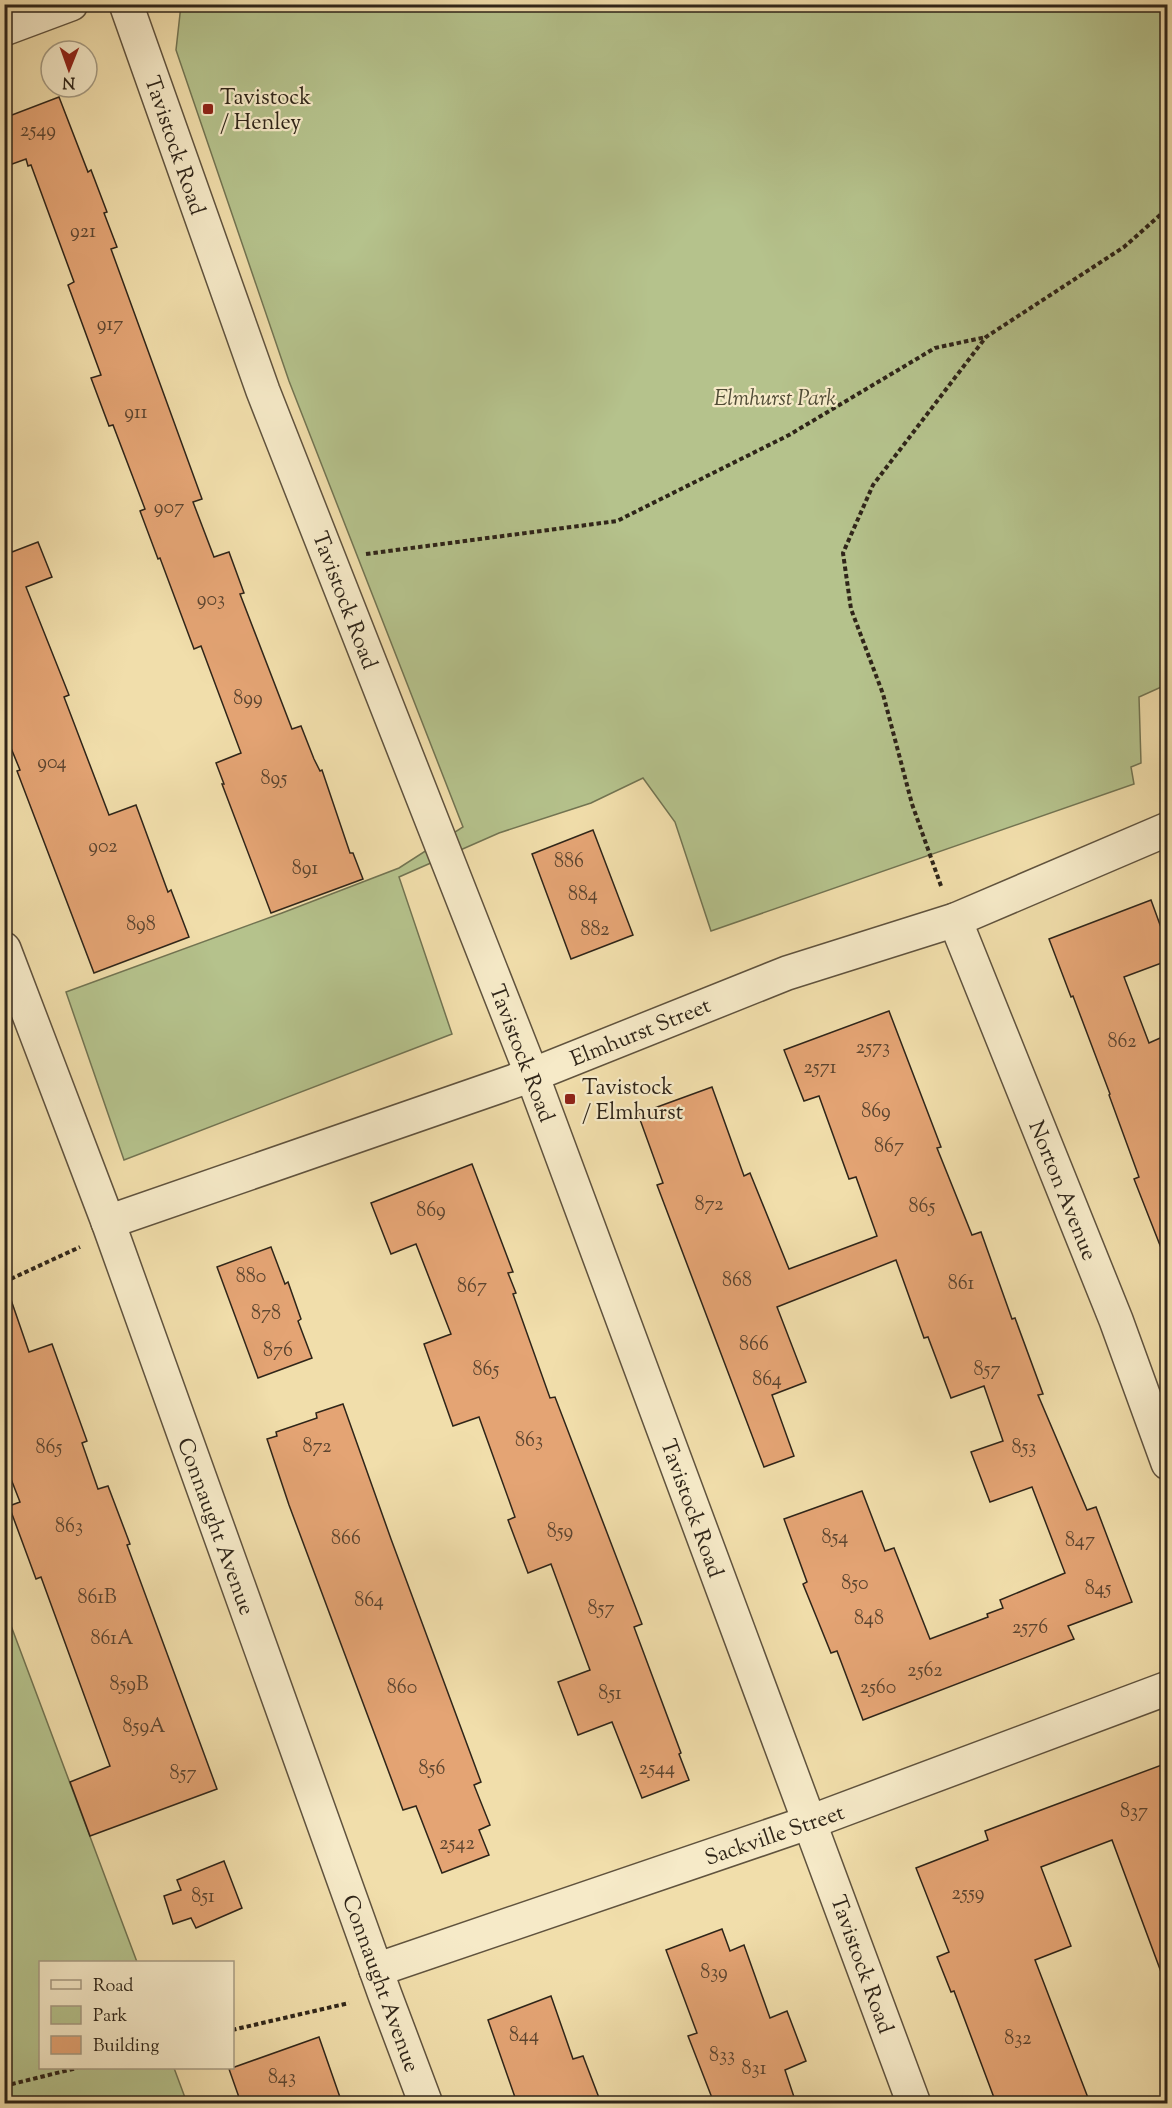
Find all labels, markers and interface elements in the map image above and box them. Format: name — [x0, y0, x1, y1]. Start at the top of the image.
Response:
north arrow — [39, 39, 99, 99]
text: N — [62, 70, 75, 93]
street label: Tavistock Road — [134, 72, 212, 220]
place label: Tavistock / Henley — [220, 83, 311, 140]
marker: Tavistock / Henley — [201, 102, 215, 116]
house number: 2549 — [20, 117, 56, 146]
house number: 921 — [70, 218, 96, 247]
house number: 917 — [97, 311, 123, 340]
park label: Elmhurst Park — [714, 384, 836, 416]
house number: 911 — [124, 399, 148, 428]
house number: 907 — [154, 494, 184, 523]
street label: Tavistock Road — [302, 528, 384, 675]
house number: 903 — [197, 586, 225, 615]
house number: 899 — [233, 685, 263, 714]
house number: 904 — [37, 749, 67, 778]
house number: 895 — [261, 765, 288, 794]
house number: 902 — [88, 833, 118, 862]
house number: 886 — [554, 848, 584, 877]
house number: 891 — [292, 855, 318, 884]
house number: 884 — [568, 881, 598, 910]
house number: 898 — [126, 911, 156, 940]
house number: 882 — [580, 916, 610, 945]
street label: Tavistock Road — [479, 981, 561, 1128]
street label: Elmhurst Street — [566, 991, 717, 1077]
house number: 862 — [1107, 1028, 1137, 1057]
house number: 2573 — [856, 1034, 890, 1063]
house number: 2571 — [803, 1054, 837, 1083]
place label: Tavistock / Elmhurst — [582, 1073, 684, 1130]
marker: Tavistock / Elmhurst — [563, 1092, 577, 1106]
house number: 869 — [861, 1098, 891, 1127]
street label: Norton Avenue — [1019, 1116, 1104, 1266]
house number: 867 — [874, 1133, 904, 1162]
house number: 872 — [694, 1191, 724, 1220]
house number: 865 — [909, 1193, 936, 1222]
house number: 869 — [416, 1197, 446, 1226]
house number: 880 — [236, 1263, 266, 1292]
house number: 868 — [722, 1267, 752, 1296]
house number: 861 — [948, 1270, 974, 1299]
house number: 867 — [457, 1273, 487, 1302]
house number: 878 — [251, 1300, 281, 1329]
house number: 866 — [739, 1331, 769, 1360]
house number: 876 — [263, 1337, 293, 1366]
house number: 865 — [473, 1356, 500, 1385]
house number: 857 — [974, 1356, 1000, 1385]
house number: 864 — [752, 1366, 782, 1395]
house number: 863 — [515, 1427, 543, 1456]
house number: 872 — [302, 1433, 332, 1462]
house number: 865 — [36, 1434, 63, 1463]
street label: Connaught Avenue — [167, 1434, 261, 1620]
house number: 853 — [1012, 1434, 1036, 1463]
street label: Tavistock Road — [650, 1435, 730, 1583]
house number: 863 — [55, 1513, 83, 1542]
house number: 859 — [547, 1518, 573, 1547]
house number: 854 — [822, 1524, 848, 1553]
house number: 866 — [331, 1525, 361, 1554]
house number: 847 — [1065, 1527, 1095, 1556]
house number: 850 — [841, 1570, 869, 1599]
house number: 845 — [1085, 1575, 1112, 1604]
house number: 861B — [77, 1584, 117, 1613]
house number: 864 — [354, 1587, 384, 1616]
house number: 857 — [588, 1595, 614, 1624]
house number: 848 — [854, 1605, 884, 1634]
house number: 2576 — [1012, 1614, 1048, 1643]
house number: 861A — [91, 1625, 133, 1654]
house number: 2562 — [907, 1657, 943, 1686]
house number: 859B — [109, 1671, 149, 1700]
house number: 860 — [387, 1674, 417, 1703]
house number: 2560 — [860, 1674, 896, 1703]
house number: 851 — [598, 1680, 622, 1709]
house number: 859A — [123, 1713, 165, 1742]
house number: 856 — [419, 1755, 445, 1784]
house number: 2544 — [639, 1755, 675, 1784]
house number: 857 — [170, 1760, 196, 1789]
street label: Sackville Street — [701, 1798, 850, 1876]
house number: 837 — [1120, 1798, 1148, 1827]
house number: 2542 — [439, 1830, 475, 1859]
house number: 2559 — [952, 1880, 984, 1909]
house number: 851 — [191, 1883, 215, 1912]
street label: Connaught Avenue — [332, 1891, 426, 2077]
street label: Tavistock Road — [820, 1891, 900, 2039]
house number: 839 — [700, 1959, 728, 1988]
legend — [39, 1961, 234, 2069]
text: Road — [93, 1974, 133, 2000]
text: Park — [93, 2004, 128, 2030]
house number: 844 — [509, 2022, 539, 2051]
house number: 832 — [1004, 2025, 1032, 2054]
text: Building — [93, 2034, 159, 2060]
house number: 833 — [709, 2042, 735, 2071]
house number: 831 — [742, 2055, 767, 2084]
house number: 843 — [268, 2064, 296, 2093]

